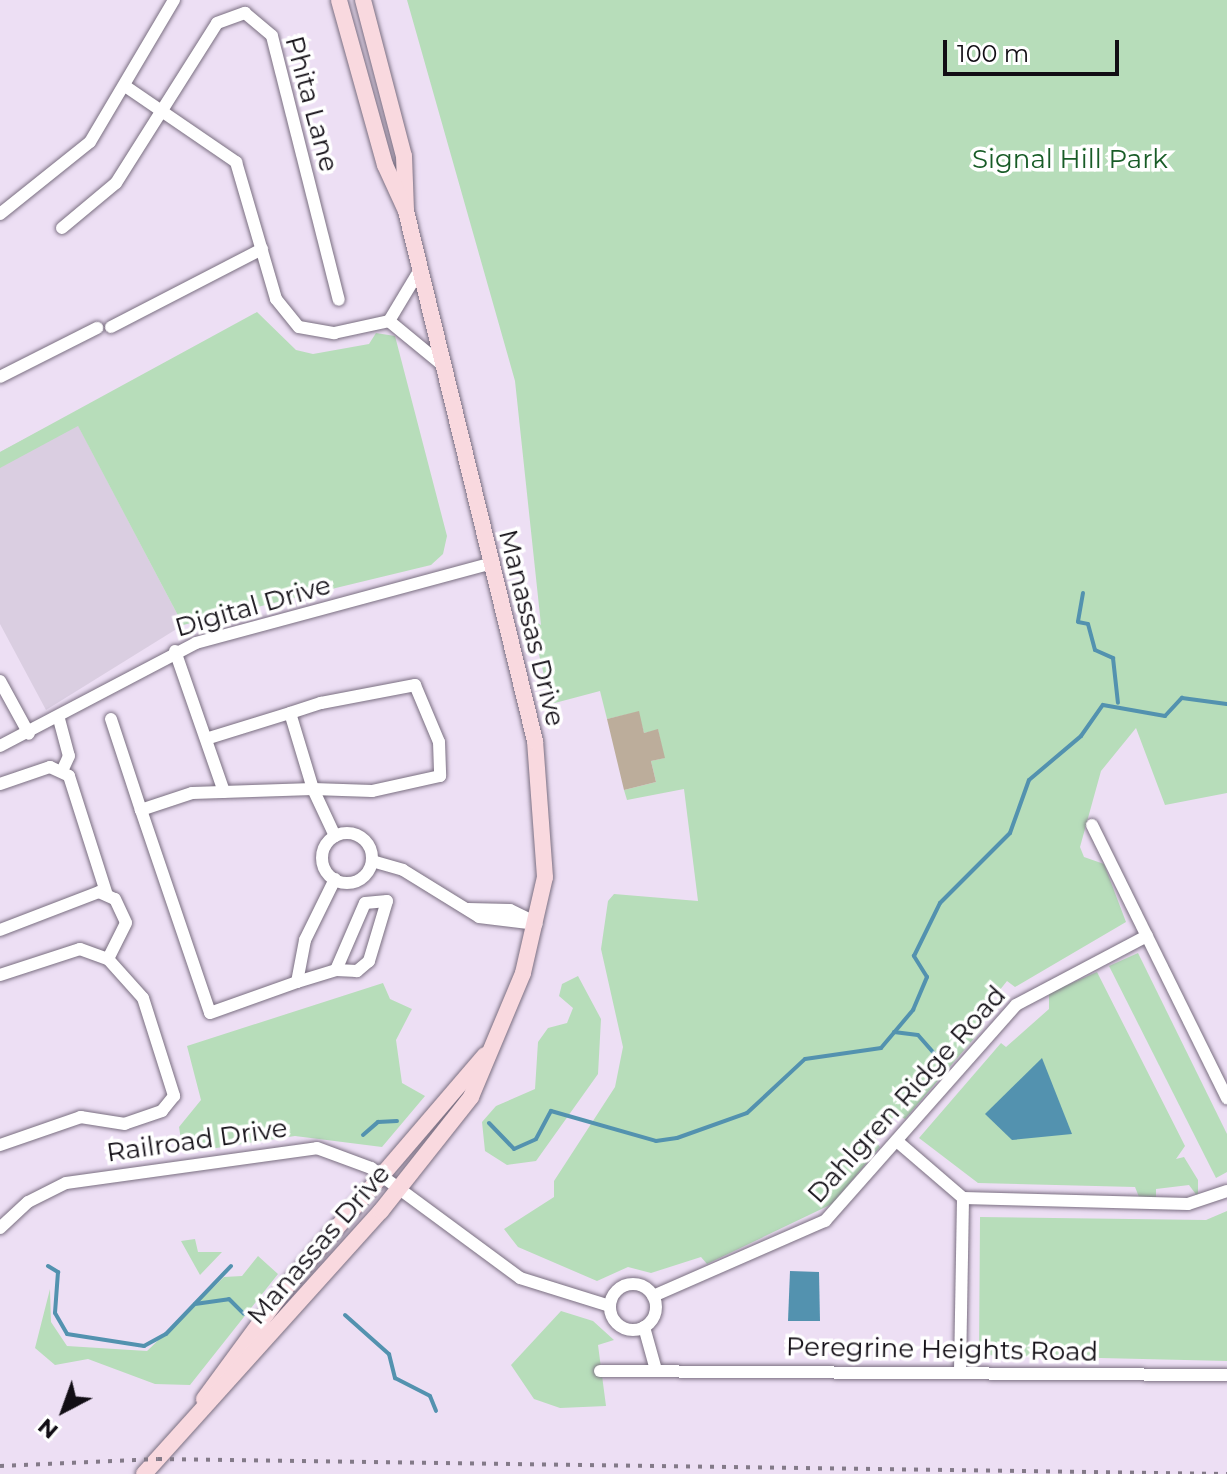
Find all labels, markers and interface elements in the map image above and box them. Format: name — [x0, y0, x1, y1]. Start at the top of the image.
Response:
scale bar — [947, 24, 1123, 74]
street label: Phita Lane — [278, 33, 344, 175]
text: 100 m — [957, 39, 1029, 68]
park label: Signal Hill Park — [972, 144, 1168, 176]
street label: Manassas Drive — [492, 527, 570, 729]
street label: Digital Drive — [172, 570, 334, 644]
street label: Dahlgren Ridge Road — [801, 980, 1013, 1210]
street label: Railroad Drive — [105, 1113, 289, 1169]
street label: Manassas Drive — [241, 1159, 397, 1331]
street label: Peregrine Heights Road — [786, 1332, 1098, 1368]
north arrow — [24, 1370, 104, 1450]
text: N — [32, 1412, 63, 1445]

